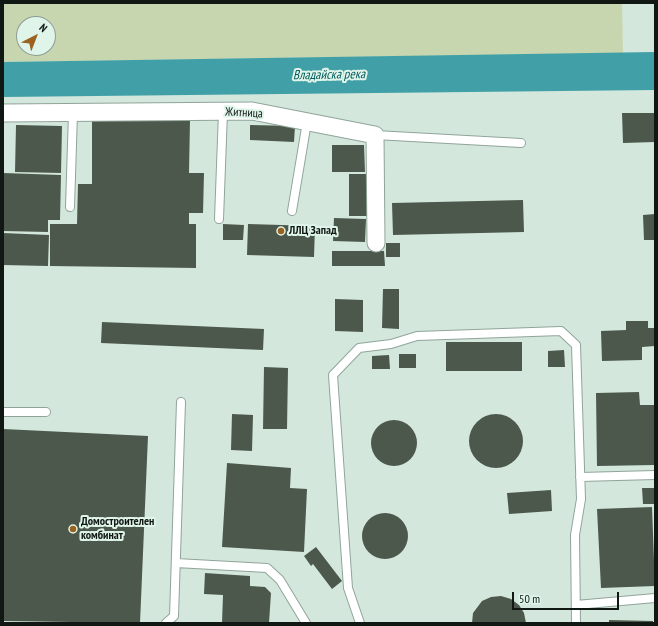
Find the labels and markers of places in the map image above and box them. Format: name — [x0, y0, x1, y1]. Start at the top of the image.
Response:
place label: ЛЛЦ Запад — [289, 224, 337, 238]
marker: ЛЛЦ Запад — [276, 226, 286, 236]
place label: Домостроителен комбинат — [81, 515, 154, 543]
marker: Домостроителен комбинат — [68, 524, 78, 534]

